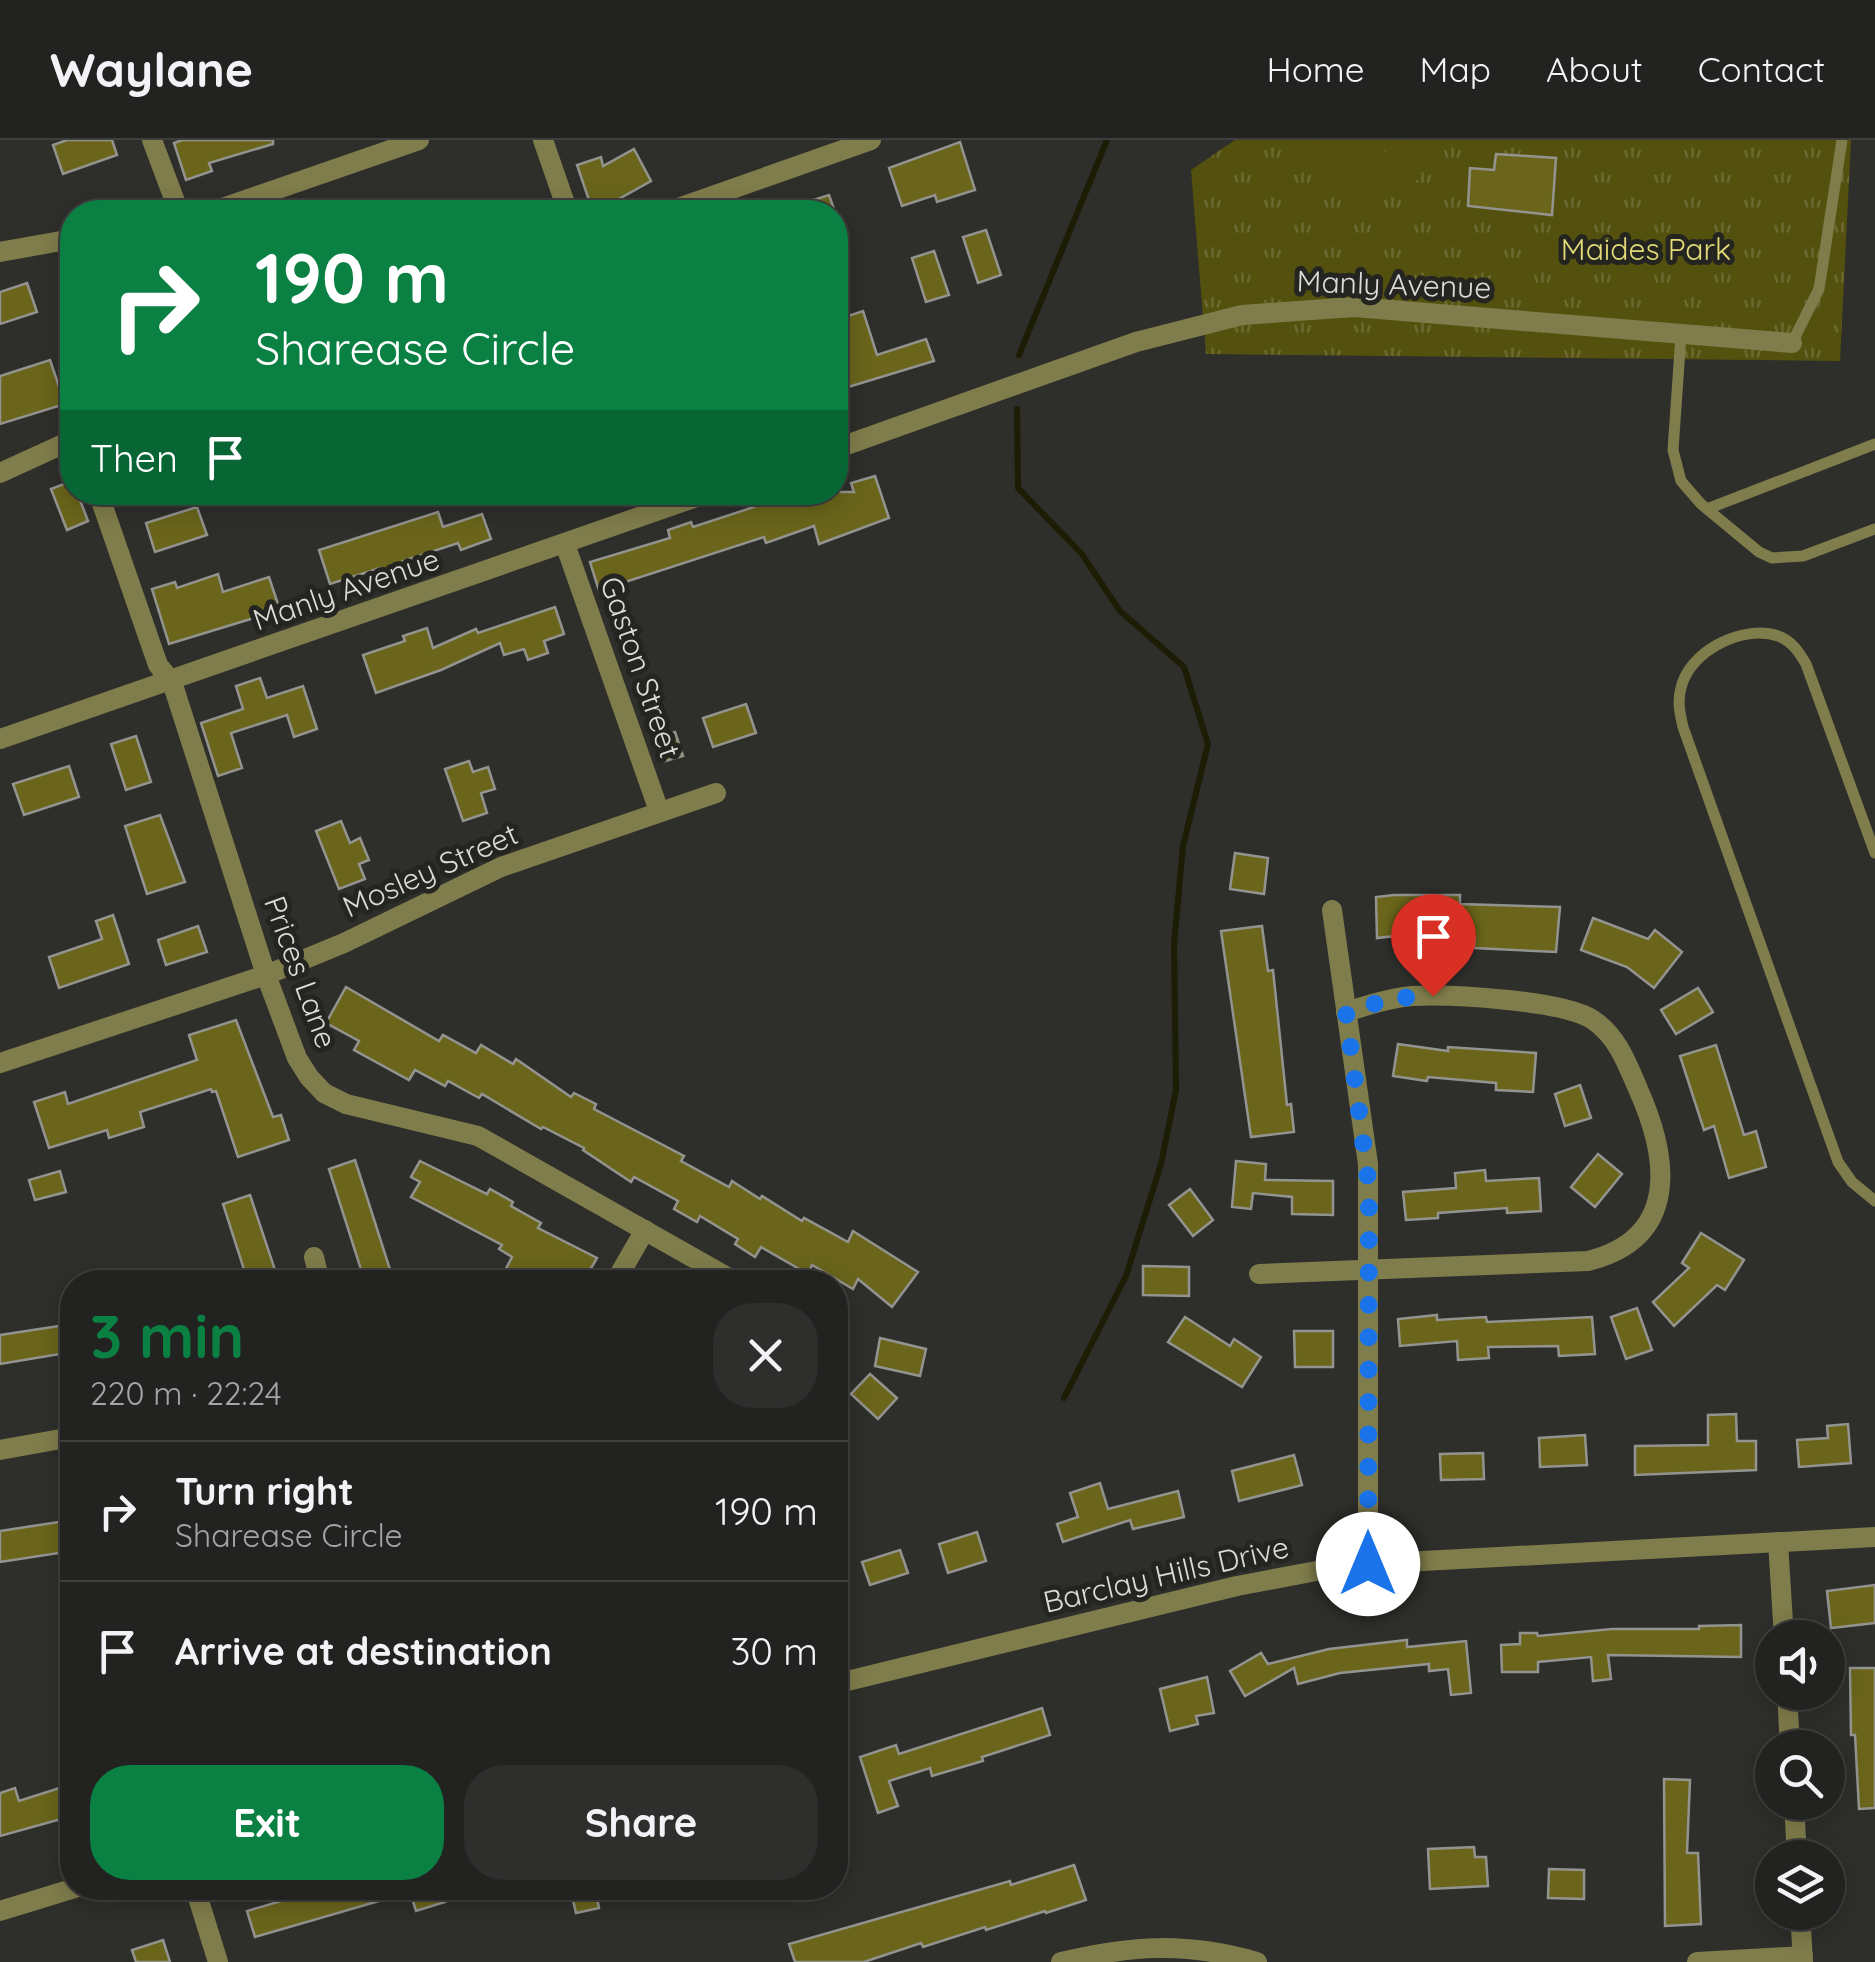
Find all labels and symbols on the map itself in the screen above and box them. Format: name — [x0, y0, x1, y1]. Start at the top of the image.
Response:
park label: Maides Park — [1561, 230, 1731, 268]
street label: Manly Avenue — [1296, 262, 1492, 306]
street label: Manly Avenue — [248, 539, 444, 639]
street label: Gaston Street — [592, 571, 690, 763]
street label: Mosley Street — [337, 814, 523, 926]
street label: Prices Lane — [256, 891, 346, 1053]
pin — [1391, 894, 1476, 997]
position arrow — [1316, 1512, 1420, 1616]
street label: Barclay Hills Drive — [1040, 1527, 1292, 1621]

